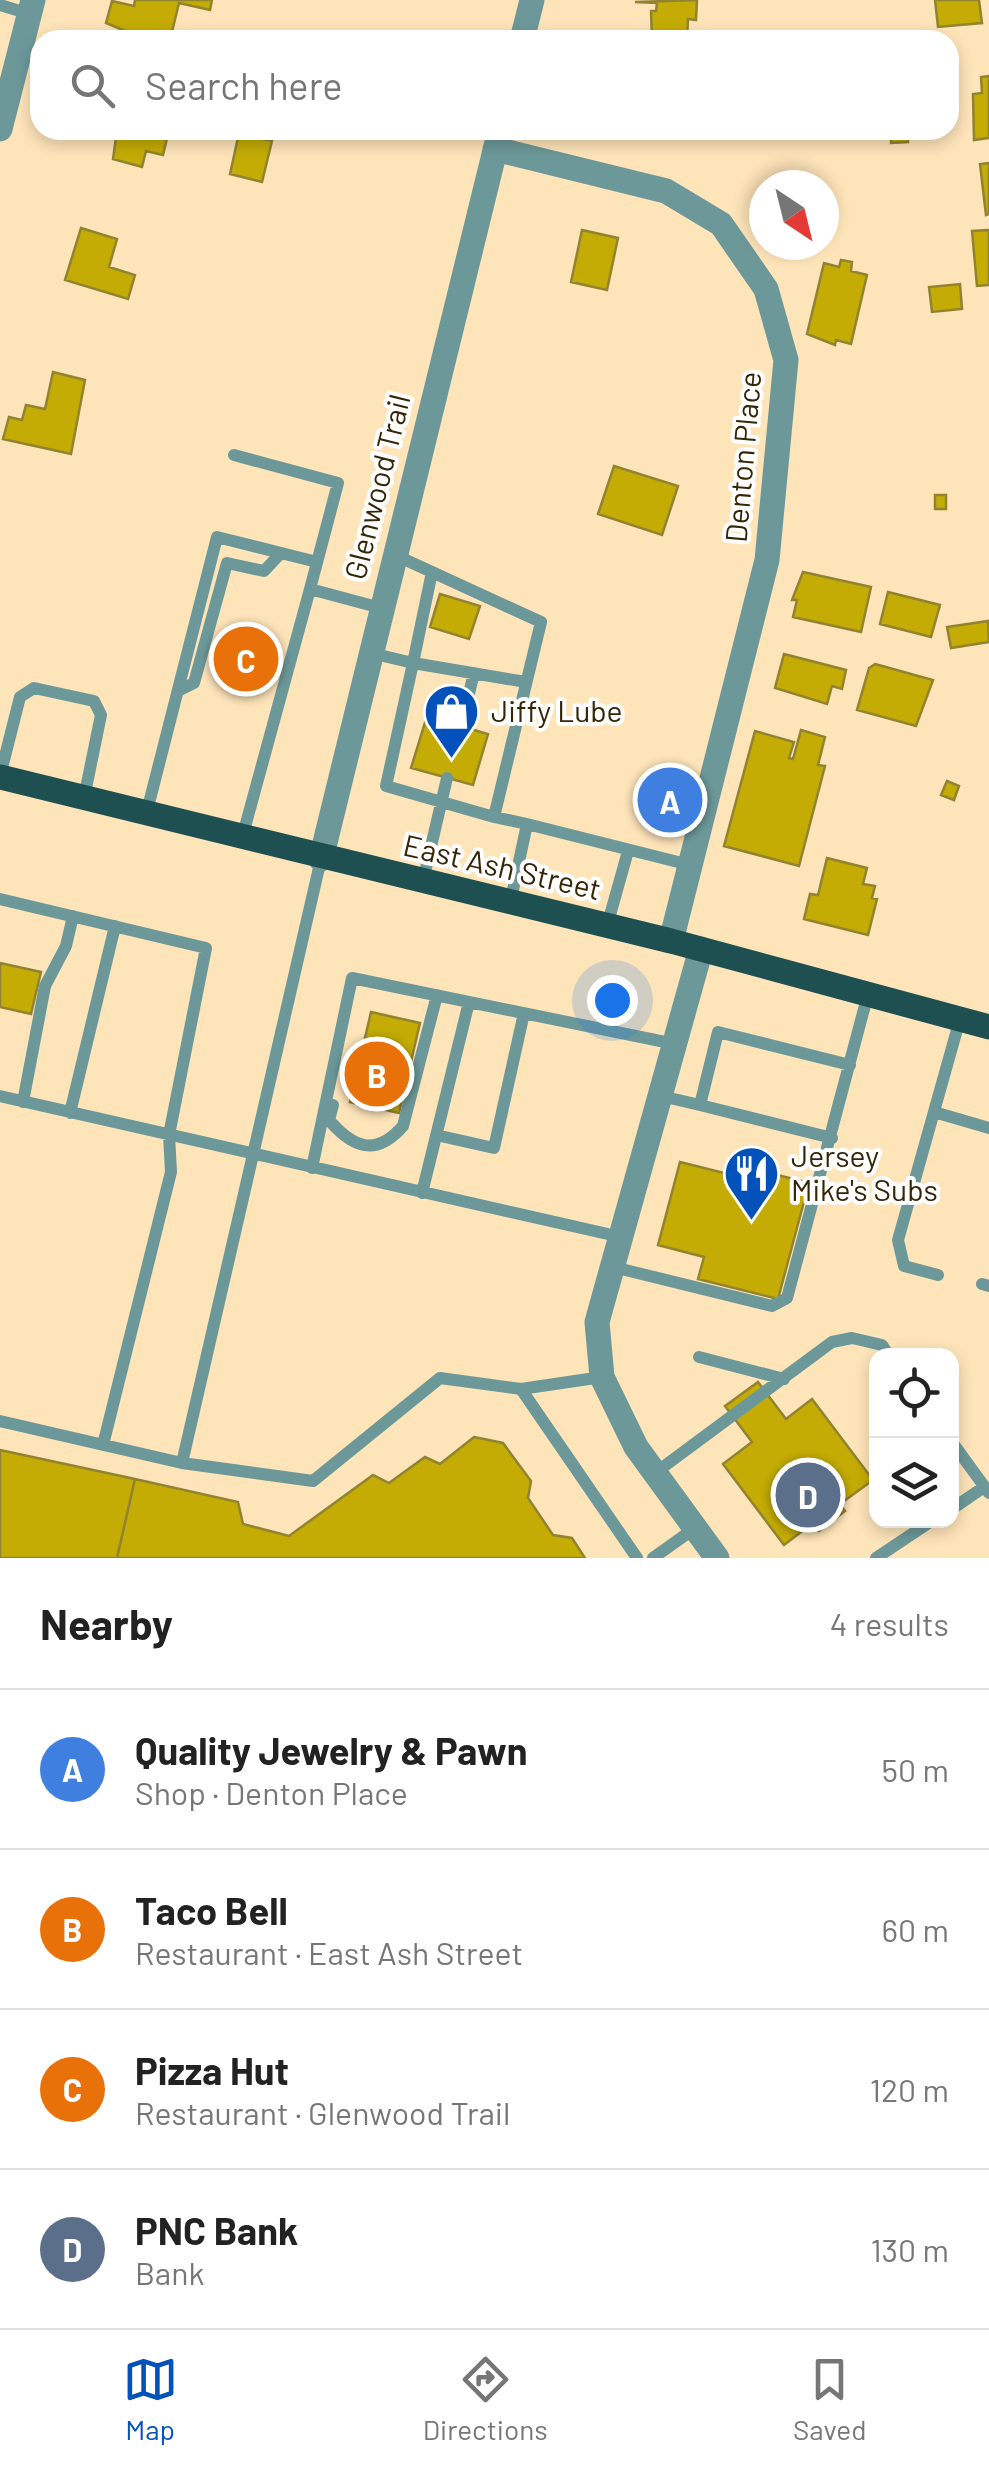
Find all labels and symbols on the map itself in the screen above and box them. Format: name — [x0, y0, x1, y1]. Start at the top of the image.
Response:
north arrow — [749, 170, 839, 260]
street label: Denton Place — [717, 370, 767, 544]
street label: Glenwood Trail — [336, 390, 416, 583]
pin: C — [214, 622, 278, 696]
shop icon: Jiffy Lube — [422, 682, 482, 761]
place label: Jiffy Lube — [491, 692, 622, 728]
pin: A — [638, 762, 702, 838]
street label: East Ash Street — [400, 826, 605, 906]
your location — [587, 975, 638, 1026]
pin: B — [344, 1036, 410, 1112]
place label: Jersey Mike's Subs — [791, 1137, 938, 1207]
restaurant icon: Jersey Mike's Subs — [722, 1144, 782, 1223]
pin: D — [776, 1458, 840, 1532]

